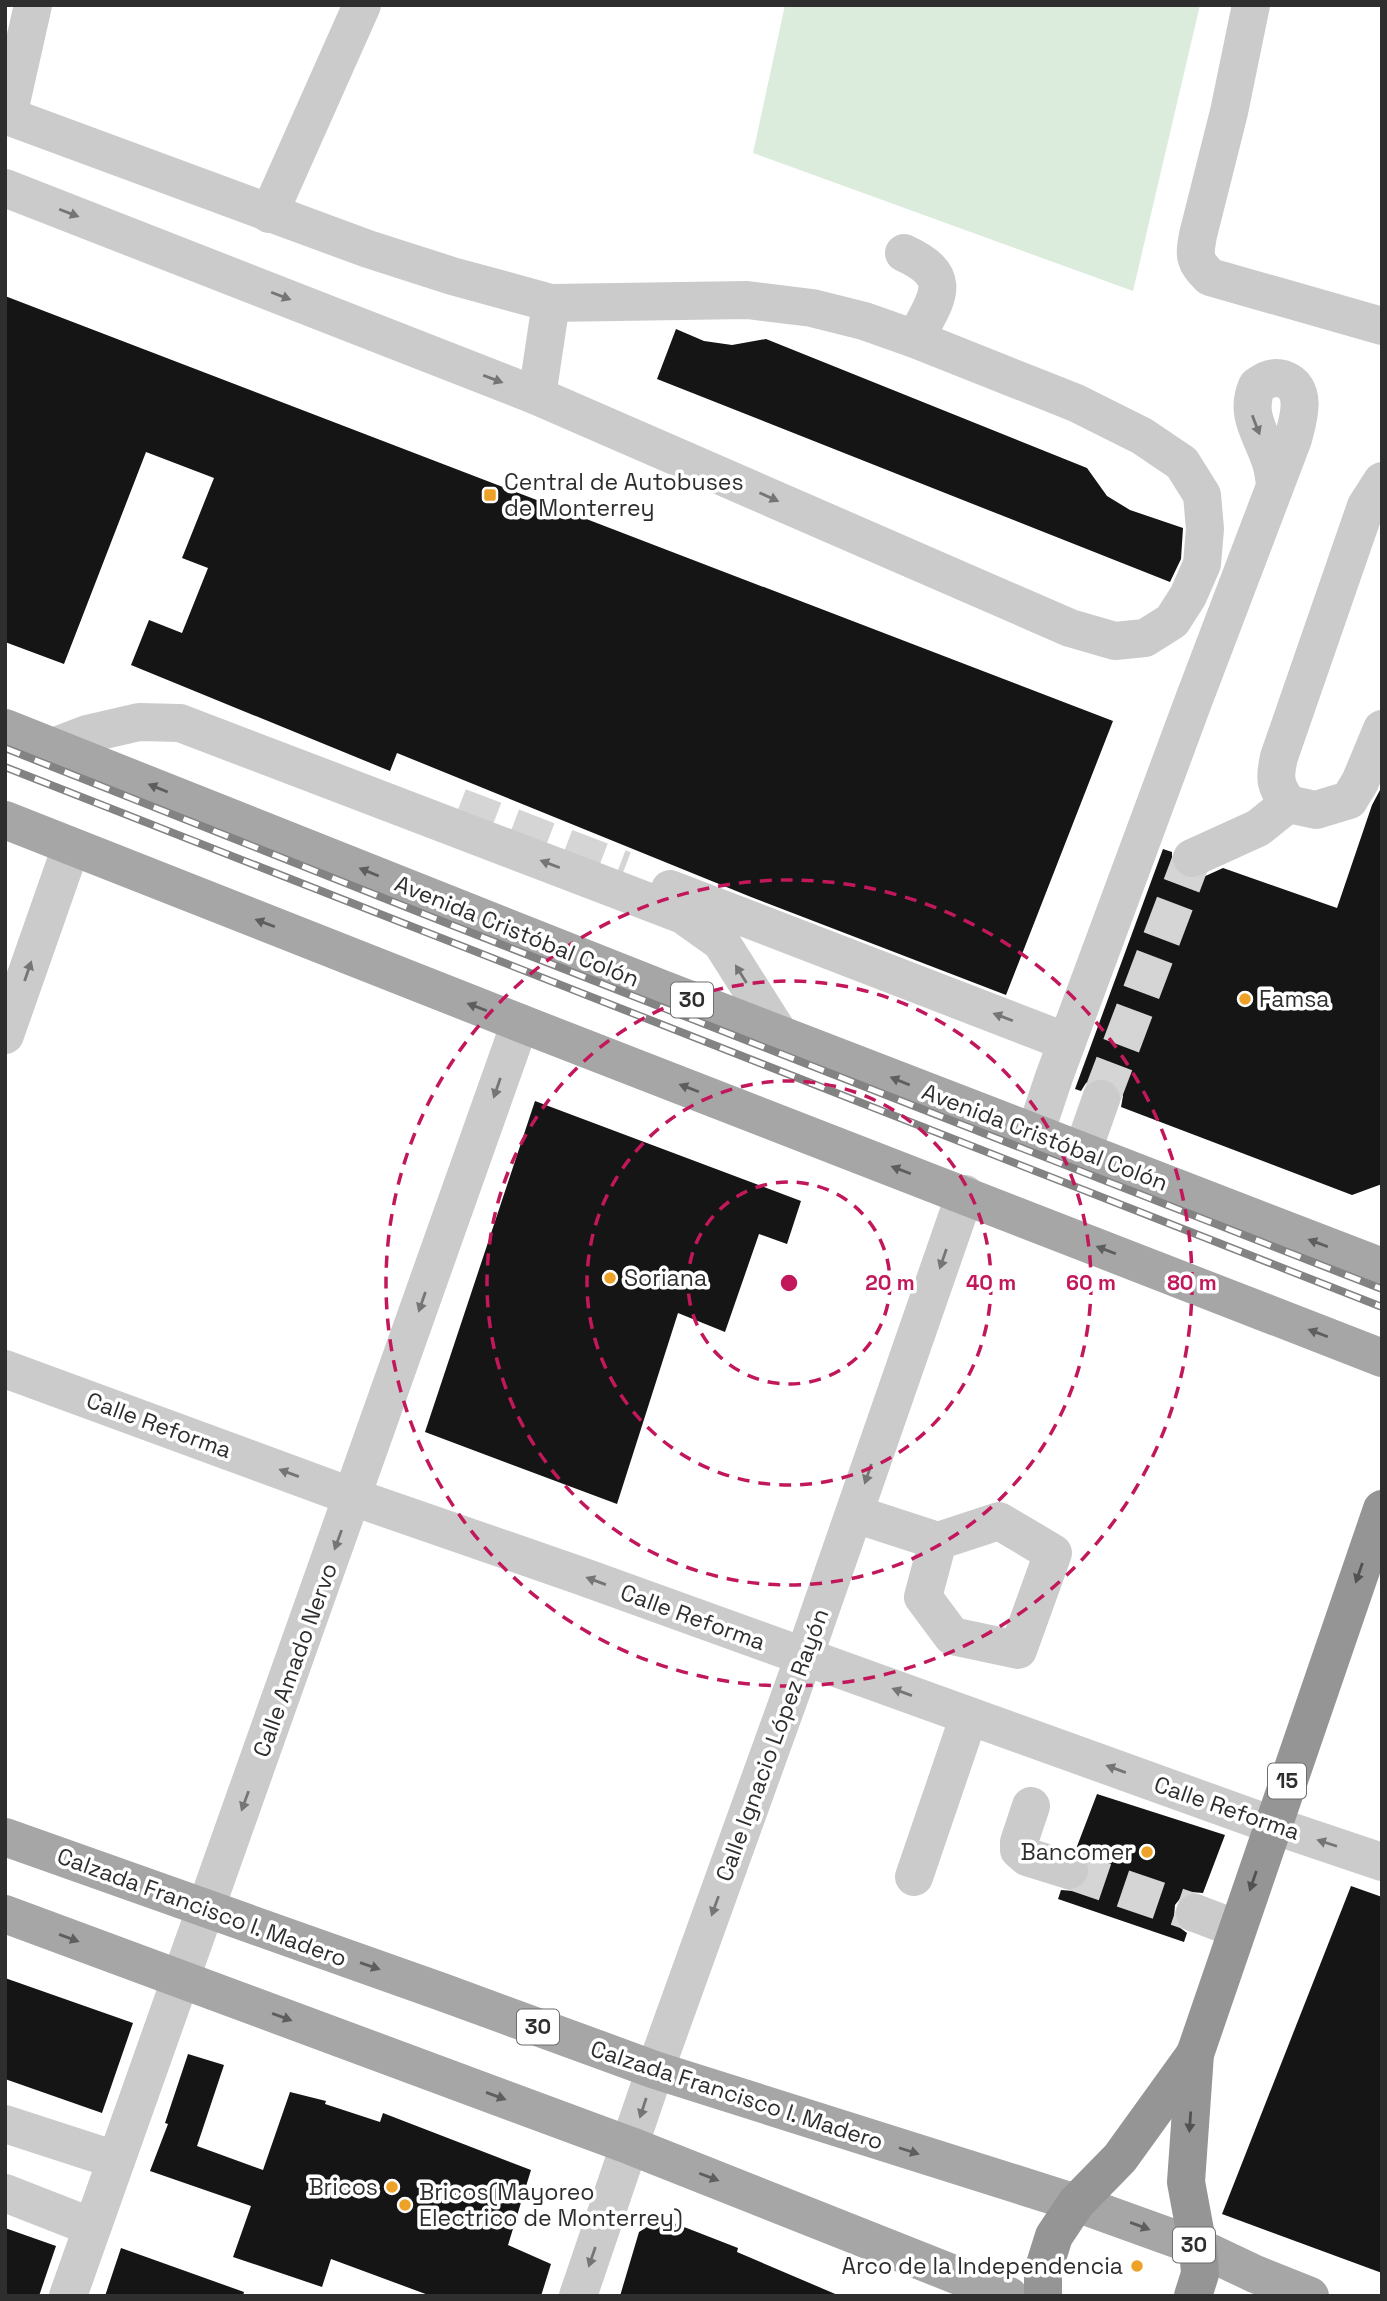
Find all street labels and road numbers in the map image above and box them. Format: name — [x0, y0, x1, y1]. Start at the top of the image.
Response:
street label: Avenida Cristóbal Colón — [390, 868, 644, 994]
road number: 30 — [671, 982, 713, 1018]
street label: Avenida Cristóbal Colón — [918, 1076, 1172, 1198]
street label: Calle Reforma — [82, 1385, 236, 1465]
street label: Calle Amado Nervo — [246, 1559, 344, 1761]
street label: Calle Reforma — [616, 1577, 770, 1657]
street label: Calle Ignacio López Rayón — [709, 1604, 835, 1886]
road number: 15 — [1268, 1764, 1306, 1798]
street label: Calle Reforma — [1150, 1769, 1304, 1847]
street label: Calzada Francisco I. Madero — [53, 1841, 351, 1973]
road number: 30 — [517, 2010, 559, 2044]
street label: Calzada Francisco I. Madero — [587, 2033, 887, 2157]
road number: 30 — [1173, 2228, 1215, 2262]

